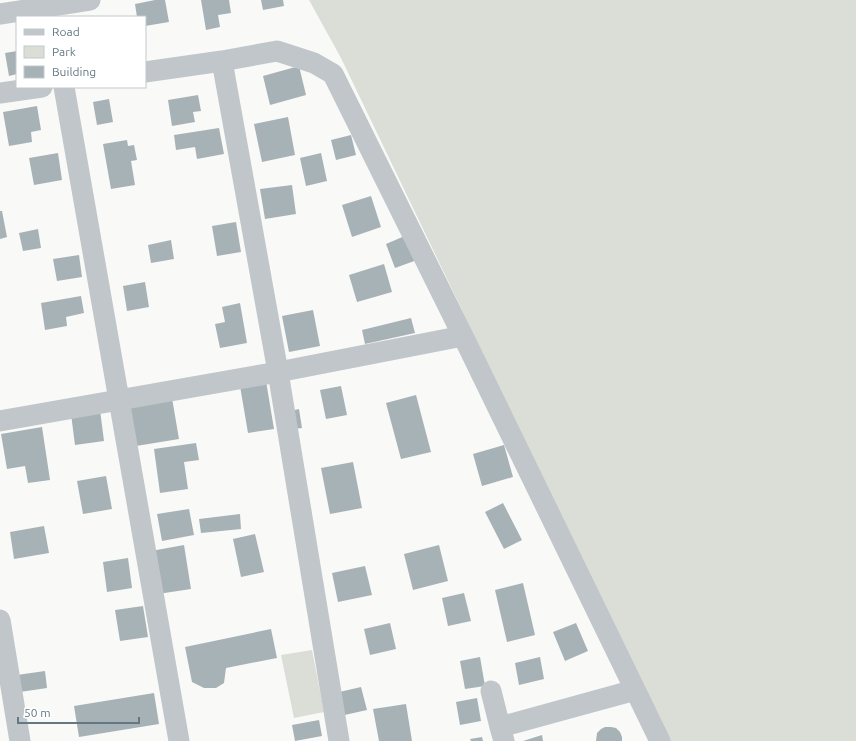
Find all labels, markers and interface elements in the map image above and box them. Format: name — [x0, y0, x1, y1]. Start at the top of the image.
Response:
legend — [16, 16, 146, 88]
text: Road — [52, 25, 80, 38]
text: Park — [52, 45, 76, 58]
text: Building — [52, 65, 96, 78]
scale bar — [18, 699, 139, 725]
text: 50 m — [24, 706, 51, 719]

